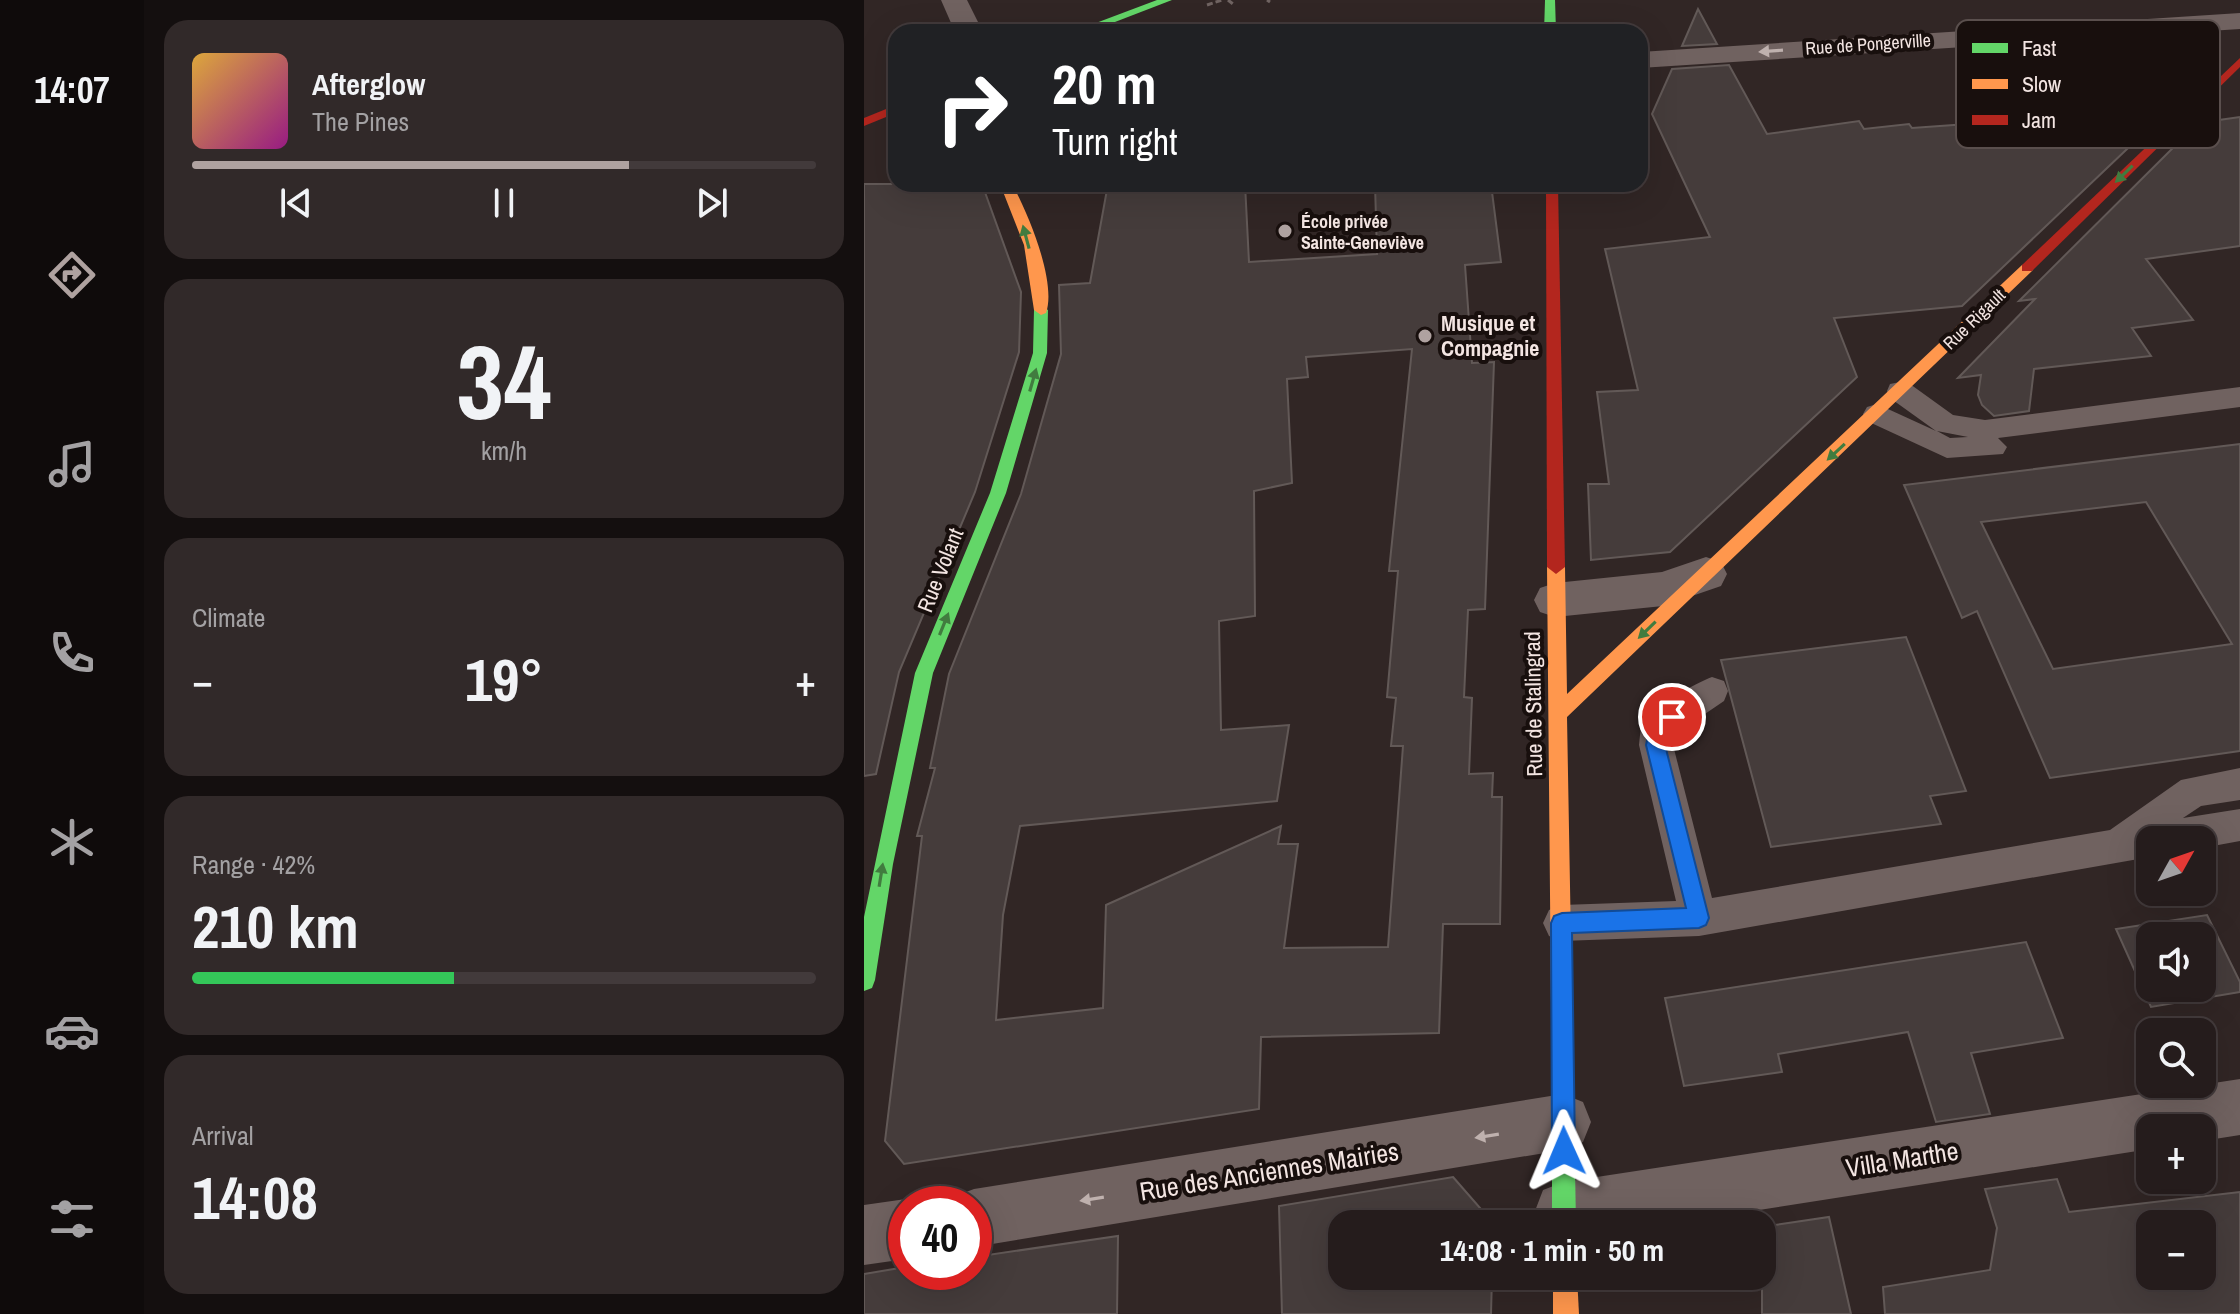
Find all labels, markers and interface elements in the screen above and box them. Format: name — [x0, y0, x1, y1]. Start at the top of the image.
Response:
legend — [1956, 20, 2220, 148]
street label: Rue de Pongerville — [1805, 27, 1931, 61]
text: Fast — [2022, 33, 2056, 63]
one-way arrow — [1758, 45, 1783, 58]
text: 20 m — [1052, 46, 1157, 121]
icon: right — [920, 56, 1024, 160]
text: Afterglow — [312, 64, 425, 104]
text: 14:07 — [34, 66, 110, 114]
text: Slow — [2022, 69, 2061, 99]
text: The Pines — [312, 104, 409, 139]
text: Jam — [2022, 105, 2056, 135]
text: Turn right — [1052, 118, 1177, 166]
one-way arrow — [2115, 164, 2134, 183]
icon: previous — [274, 181, 318, 225]
icon: pause — [482, 181, 526, 225]
icon: next — [690, 181, 734, 225]
place label: École privée Sainte-Geneviève — [1301, 209, 1424, 255]
marker: École privée Sainte-Geneviève — [1276, 222, 1294, 240]
one-way arrow — [1019, 224, 1032, 248]
icon: directions — [44, 247, 100, 303]
street label: Rue Rigault — [1937, 283, 2011, 355]
place label: Musique et Compagnie — [1441, 308, 1539, 363]
text: 34 — [457, 311, 551, 451]
marker: Musique et Compagnie — [1416, 327, 1434, 345]
one-way arrow — [1027, 367, 1040, 391]
text: km/h — [481, 433, 527, 468]
icon: music — [44, 436, 100, 492]
one-way arrow — [1827, 442, 1846, 460]
street label: Rue Volant — [910, 523, 970, 617]
text: Climate — [192, 600, 265, 635]
one-way arrow — [938, 612, 951, 635]
one-way arrow — [1638, 621, 1657, 639]
icon: phone — [44, 625, 100, 681]
street label: Rue de Stalingrad — [1517, 631, 1549, 777]
text: 19° — [465, 639, 543, 720]
text: − — [192, 650, 213, 710]
text: + — [795, 650, 816, 710]
pin — [1638, 683, 1706, 751]
icon: arrive — [1650, 695, 1694, 739]
icon: climate — [44, 814, 100, 870]
north arrow — [2136, 826, 2216, 906]
map controls — [2136, 826, 2216, 1290]
text: Range · 42% — [192, 847, 315, 882]
one-way arrow — [875, 862, 888, 887]
text: 210 km — [192, 886, 359, 967]
button: sound — [2136, 922, 2216, 1002]
icon: car — [44, 1003, 100, 1059]
button: search — [2136, 1018, 2216, 1098]
position arrow — [1522, 1109, 1606, 1193]
button: + — [2136, 1114, 2216, 1194]
text: Arrival — [192, 1118, 254, 1153]
one-way arrow — [1474, 1130, 1499, 1143]
street label: Rue des Anciennes Mairies — [1137, 1133, 1401, 1209]
street label: Villa Marthe — [1843, 1133, 1961, 1185]
text: 14:08 — [192, 1157, 318, 1238]
speed limit sign: 40 — [888, 1186, 992, 1290]
icon: filters — [44, 1191, 100, 1247]
one-way arrow — [1079, 1193, 1104, 1206]
button: − — [2136, 1210, 2216, 1290]
text: 14:08 · 1 min · 50 m — [1440, 1230, 1664, 1270]

